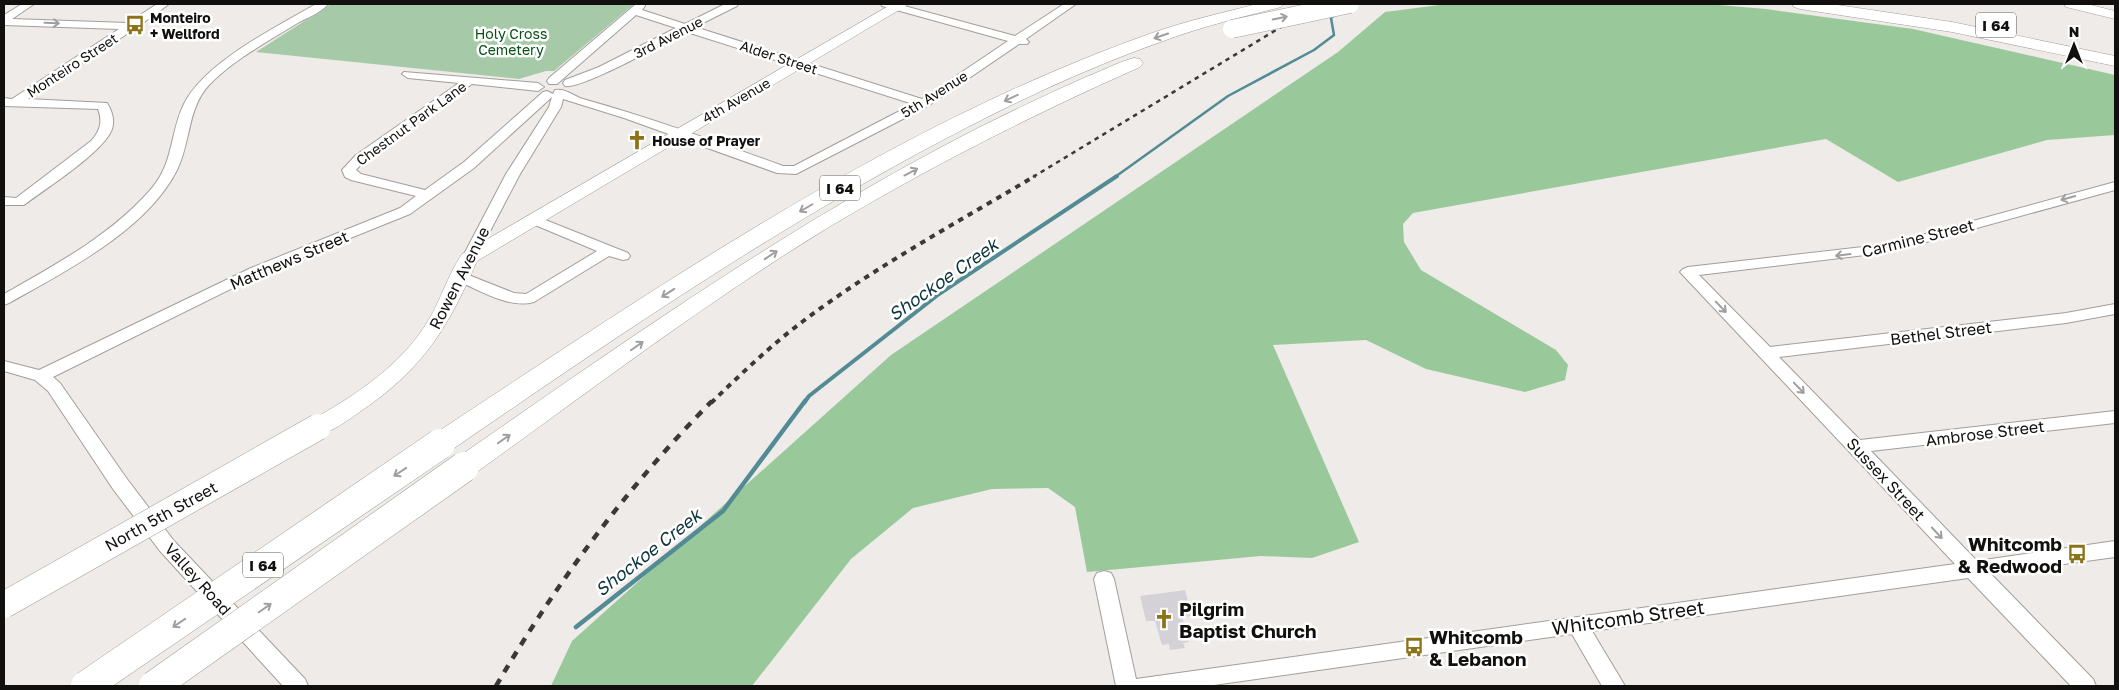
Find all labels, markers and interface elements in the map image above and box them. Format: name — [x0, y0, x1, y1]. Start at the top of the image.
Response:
place label: Monteiro + Wellford — [150, 9, 220, 42]
street label: 3rd Avenue — [631, 12, 705, 62]
road number: I 64 — [1976, 12, 2016, 38]
one-way arrow — [1271, 13, 1287, 22]
bus stop icon: Monteiro + Wellford — [124, 14, 146, 36]
one-way arrow — [44, 19, 60, 28]
north arrow — [2049, 20, 2099, 70]
text: N — [2069, 23, 2079, 40]
park label: Holy Cross Cemetery — [475, 25, 547, 58]
street label: Monteiro Street — [23, 29, 121, 101]
one-way arrow — [1154, 32, 1169, 41]
street label: Alder Street — [738, 36, 820, 78]
street label: 5th Avenue — [898, 67, 970, 121]
street label: 4th Avenue — [699, 74, 773, 126]
street label: Chestnut Park Lane — [353, 77, 469, 169]
one-way arrow — [1004, 94, 1019, 103]
church icon: House of Prayer — [626, 129, 648, 151]
place label: House of Prayer — [652, 132, 761, 149]
one-way arrow — [903, 167, 918, 177]
road number: I 64 — [820, 176, 860, 200]
one-way arrow — [2061, 194, 2077, 204]
one-way arrow — [799, 203, 813, 213]
street label: Carmine Street — [1860, 214, 1976, 262]
street label: Rowen Avenue — [425, 223, 493, 333]
street label: Matthews Street — [227, 226, 351, 294]
water label: Shockoe Creek — [884, 232, 1004, 325]
one-way arrow — [764, 250, 778, 260]
one-way arrow — [1835, 250, 1851, 260]
one-way arrow — [661, 288, 675, 299]
one-way arrow — [1715, 301, 1727, 313]
street label: Bethel Street — [1889, 317, 1993, 349]
one-way arrow — [629, 341, 643, 351]
one-way arrow — [1793, 382, 1805, 395]
street label: Ambrose Street — [1924, 416, 2046, 450]
street label: Sussex Street — [1843, 433, 1929, 525]
one-way arrow — [496, 434, 510, 444]
one-way arrow — [393, 467, 407, 477]
street label: North 5th Street — [101, 477, 221, 555]
water label: Shockoe Creek — [590, 503, 707, 600]
one-way arrow — [1931, 527, 1943, 539]
place label: Whitcomb & Redwood — [1958, 532, 2062, 577]
street label: Valley Road — [160, 539, 236, 619]
bus stop icon: Whitcomb & Redwood — [2066, 543, 2088, 565]
road number: I 64 — [243, 552, 283, 578]
street label: Whitcomb Street — [1550, 595, 1706, 639]
place label: Pilgrim Baptist Church — [1179, 597, 1317, 642]
one-way arrow — [258, 603, 272, 613]
church icon: Pilgrim Baptist Church — [1153, 608, 1175, 630]
one-way arrow — [172, 618, 186, 628]
place label: Whitcomb & Lebanon — [1429, 625, 1526, 670]
bus stop icon: Whitcomb & Lebanon — [1403, 636, 1425, 658]

